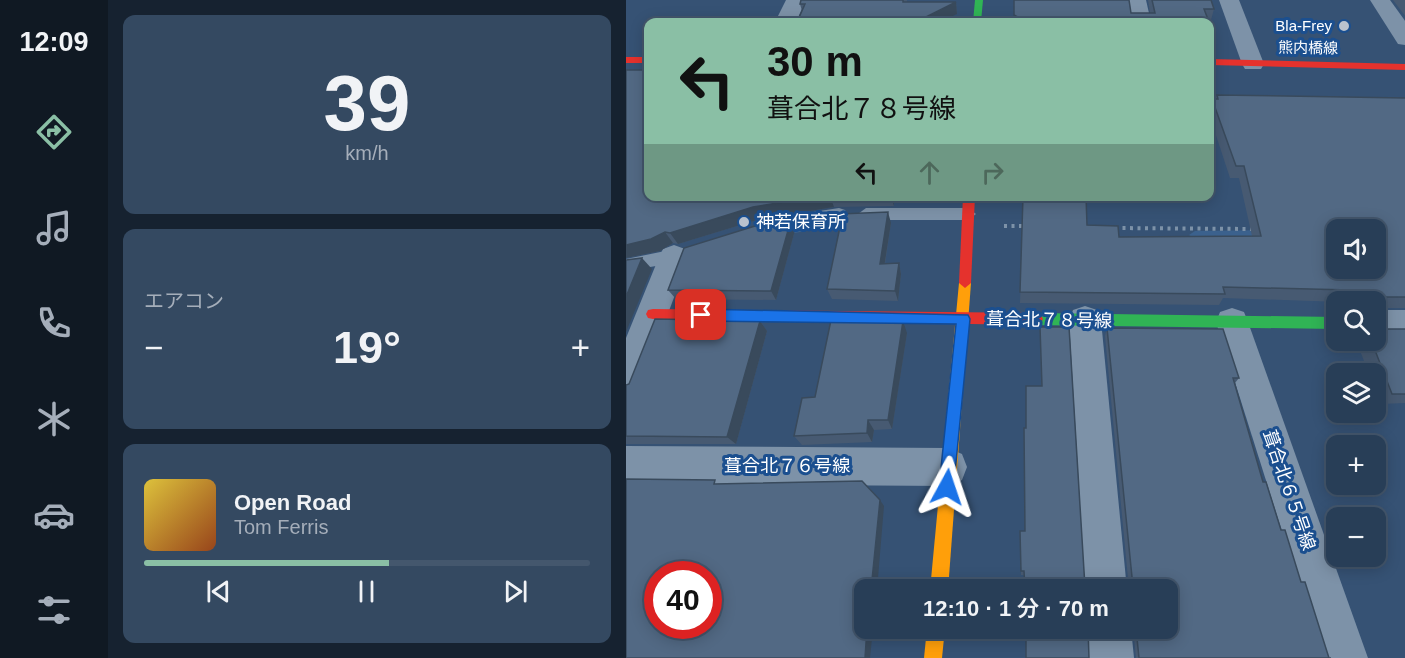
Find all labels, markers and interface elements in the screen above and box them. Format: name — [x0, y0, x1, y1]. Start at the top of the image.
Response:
place label: Bla-Frey — [1275, 17, 1332, 34]
marker: Bla-Frey — [1337, 19, 1351, 33]
text: 12:09 — [19, 27, 89, 57]
text: 30 m — [767, 38, 863, 85]
street label: 熊内橋線 — [1278, 38, 1338, 57]
icon: left — [668, 42, 746, 120]
text: 39 — [324, 59, 410, 147]
text: 葺合北７８号線 — [767, 94, 956, 124]
icon: directions — [33, 111, 75, 153]
text: km/h — [345, 142, 389, 164]
icon: left — [850, 156, 883, 189]
icon: ahead — [913, 156, 946, 189]
icon: right — [976, 156, 1009, 189]
icon: music — [33, 207, 75, 249]
place label: 神若保育所 — [756, 212, 846, 232]
marker: 神若保育所 — [737, 215, 751, 229]
map controls — [1326, 219, 1386, 567]
button: sound — [1326, 219, 1386, 279]
pin — [675, 289, 726, 340]
text: エアコン — [144, 290, 224, 312]
button: search — [1326, 291, 1386, 351]
icon: arrive — [684, 298, 717, 331]
icon: phone — [33, 302, 75, 344]
street label: 葺合北７８号線 — [986, 309, 1112, 331]
text: 19° — [333, 322, 401, 373]
text: − — [144, 329, 163, 366]
text: + — [571, 329, 590, 366]
button: layers — [1326, 363, 1386, 423]
icon: climate — [33, 398, 75, 440]
street label: 葺合北６５号線 — [1259, 427, 1319, 553]
button: + — [1326, 435, 1386, 495]
position arrow — [915, 455, 979, 519]
street label: 葺合北７６号線 — [724, 456, 850, 476]
text: Open Road — [234, 490, 351, 515]
icon: car — [33, 494, 75, 536]
button: − — [1326, 507, 1386, 567]
text: Tom Ferris — [234, 516, 328, 538]
speed limit sign: 40 — [644, 561, 722, 639]
icon: previous — [202, 575, 235, 608]
icon: pause — [350, 575, 383, 608]
icon: next — [499, 575, 532, 608]
icon: filters — [33, 589, 75, 631]
text: 12:10 · 1 分 · 70 m — [923, 596, 1109, 621]

